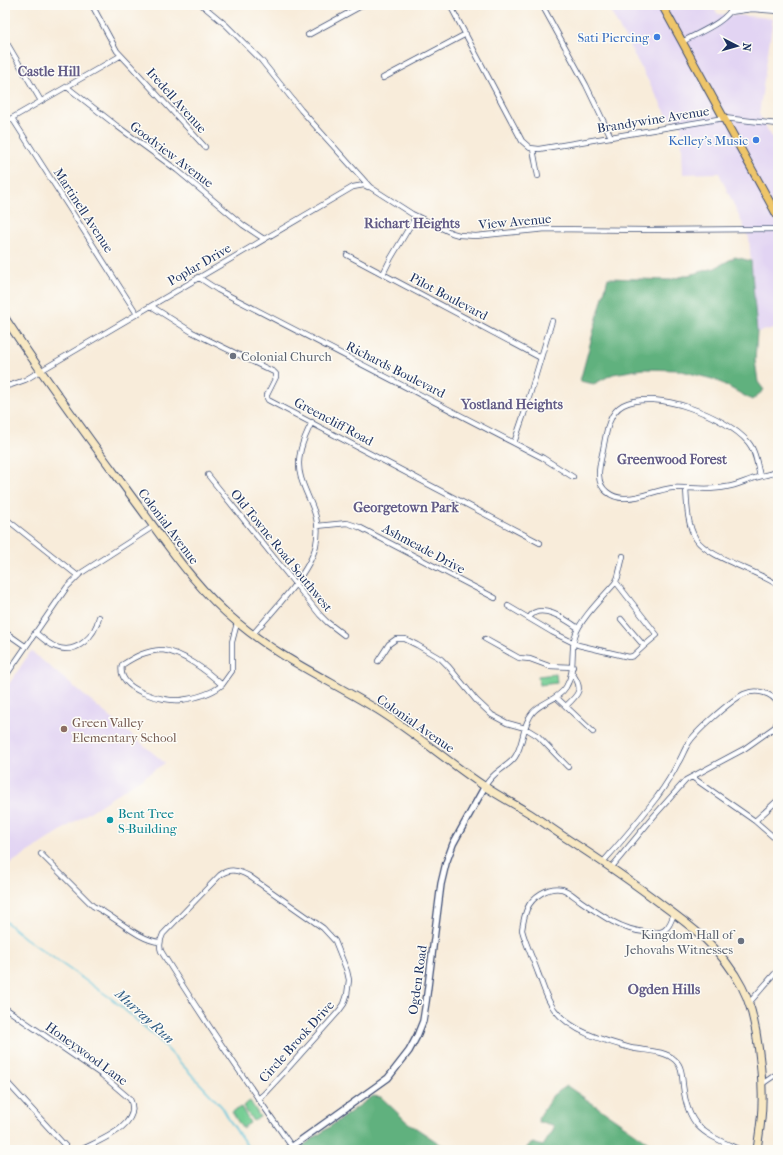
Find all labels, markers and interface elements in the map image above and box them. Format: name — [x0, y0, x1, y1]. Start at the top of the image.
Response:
north arrow — [717, 26, 757, 66]
place label: Sati Piercing — [577, 30, 650, 45]
marker: Sati Piercing — [652, 32, 662, 42]
text: N — [739, 42, 753, 52]
district label: Castle Hill — [18, 63, 80, 80]
street label: Iredell Avenue — [144, 65, 210, 136]
street label: Brandywine Avenue — [596, 103, 711, 136]
street label: Goodview Avenue — [127, 118, 217, 191]
place label: Kelley's Music — [668, 133, 748, 148]
marker: Kelley's Music — [751, 135, 761, 145]
street label: Martinell Avenue — [51, 165, 117, 256]
street label: View Avenue — [477, 211, 553, 232]
district label: Richart Heights — [364, 215, 461, 232]
street label: Poplar Drive — [165, 240, 234, 289]
street label: Pilot Boulevard — [407, 270, 491, 324]
street label: Richards Boulevard — [344, 338, 449, 401]
place label: Colonial Church — [241, 349, 332, 364]
marker: Colonial Church — [228, 351, 238, 361]
street label: Greencliff Road — [292, 394, 377, 449]
district label: Yostland Heights — [460, 396, 564, 413]
district label: Greenwood Forest — [617, 451, 728, 468]
street label: Colonial Avenue — [135, 485, 202, 568]
street label: Old Towne Road Southwest — [228, 486, 336, 615]
district label: Georgetown Park — [353, 499, 459, 516]
street label: Ashmeade Drive — [379, 520, 468, 577]
street label: Colonial Avenue — [374, 691, 458, 756]
place label: Green Valley Elementary School — [72, 715, 177, 745]
marker: Green Valley Elementary School — [59, 724, 69, 734]
place label: Bent Tree S-Building — [118, 806, 178, 836]
marker: Bent Tree S-Building — [105, 815, 115, 825]
place label: Kingdom Hall of Jehovahs Witnesses — [624, 927, 736, 957]
marker: Kingdom Hall of Jehovahs Witnesses — [736, 936, 746, 946]
street label: Ogden Road — [405, 943, 430, 1016]
district label: Ogden Hills — [628, 981, 701, 998]
water label: Murray Run — [111, 985, 178, 1047]
street label: Circle Brook Drive — [256, 997, 337, 1085]
street label: Honeywood Lane — [43, 1019, 131, 1088]

